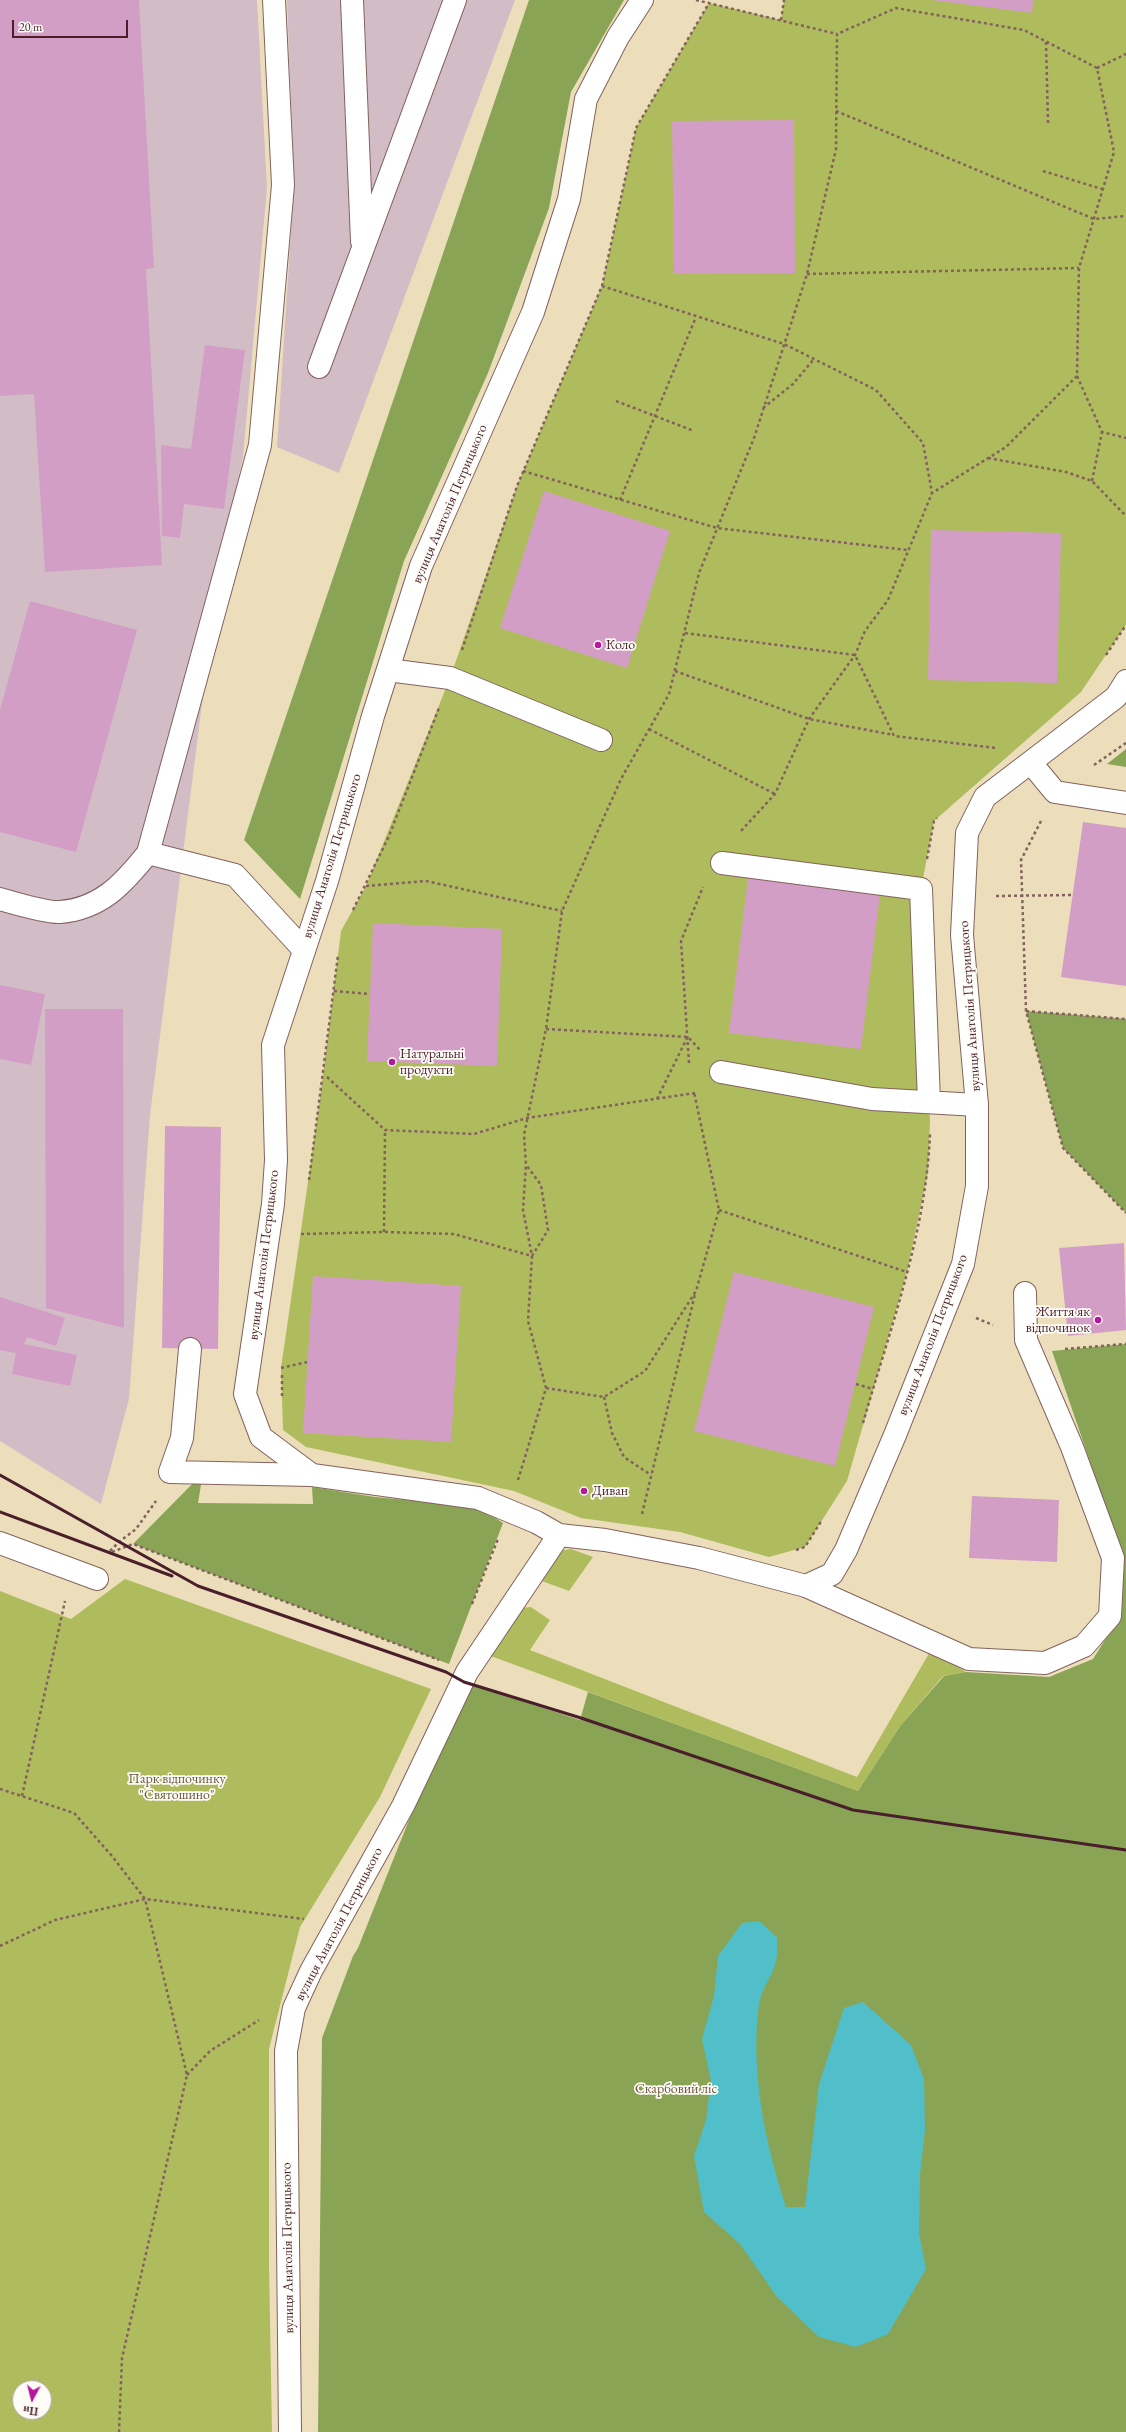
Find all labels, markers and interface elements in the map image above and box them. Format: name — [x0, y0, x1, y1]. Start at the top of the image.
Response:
scale bar — [14, 12, 130, 38]
text: 20 m — [19, 19, 42, 35]
street label: вулиця Анатолія Петрицького — [409, 422, 491, 586]
place label: Коло — [606, 637, 635, 653]
marker: Коло — [593, 640, 603, 650]
street label: вулиця Анатолія Петрицького — [299, 772, 365, 940]
street label: вулиця Анатолія Петрицького — [956, 920, 984, 1092]
place label: Натуральні продукти — [400, 1046, 464, 1078]
marker: Натуральні продукти — [387, 1057, 397, 1067]
street label: вулиця Анатолія Петрицького — [245, 1169, 283, 1341]
street label: вулиця Анатолія Петрицького — [894, 1252, 972, 1418]
place label: Життя як відпочинок — [1026, 1304, 1090, 1336]
marker: Життя як відпочинок — [1093, 1315, 1103, 1325]
place label: Диван — [592, 1483, 628, 1499]
marker: Диван — [579, 1486, 589, 1496]
park label: Парк відпочинку "Святошино" — [128, 1771, 226, 1804]
street label: вулиця Анатолія Петрицького — [291, 1844, 387, 2004]
park label: Скарбовий ліс — [635, 2081, 717, 2097]
street label: вулиця Анатолія Петрицького — [278, 2162, 298, 2334]
north arrow — [12, 2380, 52, 2420]
text: Пн — [22, 2403, 39, 2419]

